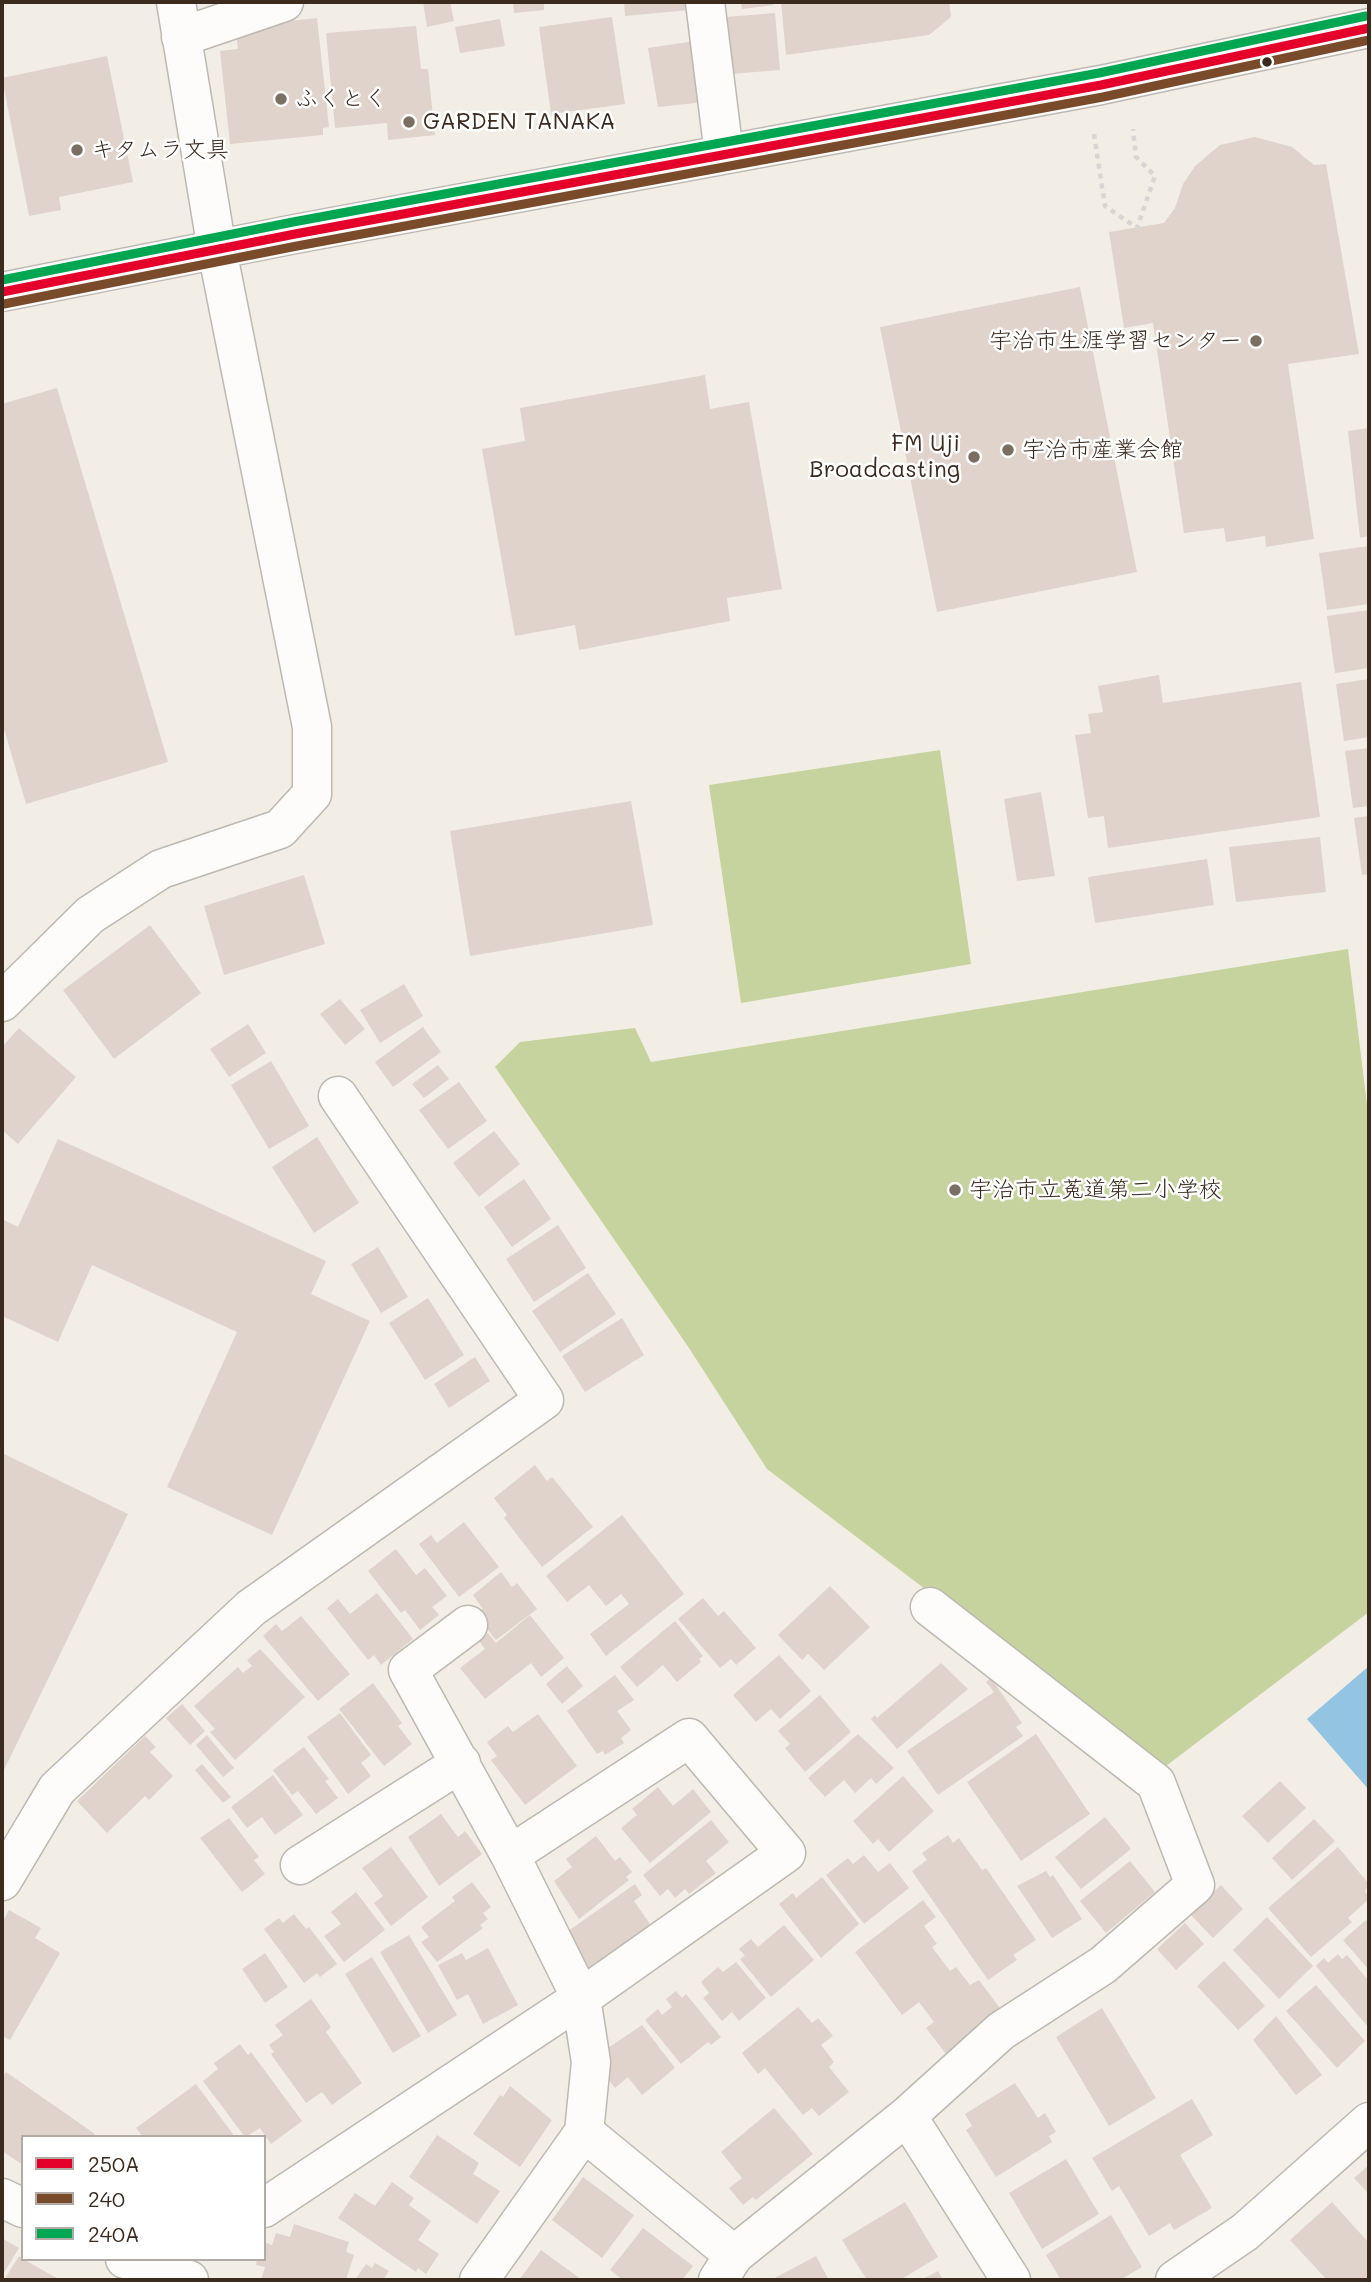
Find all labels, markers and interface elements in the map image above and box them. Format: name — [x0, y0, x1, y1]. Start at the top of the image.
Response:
unlabelled marker — [1260, 55, 1274, 69]
place label: ふくとく — [295, 85, 387, 113]
marker: ふくとく — [273, 91, 289, 107]
place label: GARDEN TANAKA — [423, 108, 616, 136]
marker: GARDEN TANAKA — [401, 114, 417, 130]
place label: キタムラ文具 — [91, 136, 229, 164]
marker: キタムラ文具 — [69, 142, 85, 158]
place label: 宇治市生涯学習センター — [989, 327, 1242, 355]
marker: 宇治市生涯学習センター — [1248, 333, 1264, 349]
place label: FM Uji Broadcasting — [809, 430, 960, 484]
place label: 宇治市産業会館 — [1022, 436, 1183, 464]
marker: 宇治市産業会館 — [1000, 442, 1016, 458]
marker: FM Uji Broadcasting — [966, 449, 982, 465]
place label: 宇治市立菟道第二小学校 — [969, 1176, 1222, 1204]
marker: 宇治市立菟道第二小学校 — [947, 1182, 963, 1198]
legend — [21, 2135, 266, 2261]
text: 250A — [88, 2150, 139, 2177]
text: 240 — [88, 2185, 125, 2212]
text: 240A — [88, 2220, 140, 2247]

